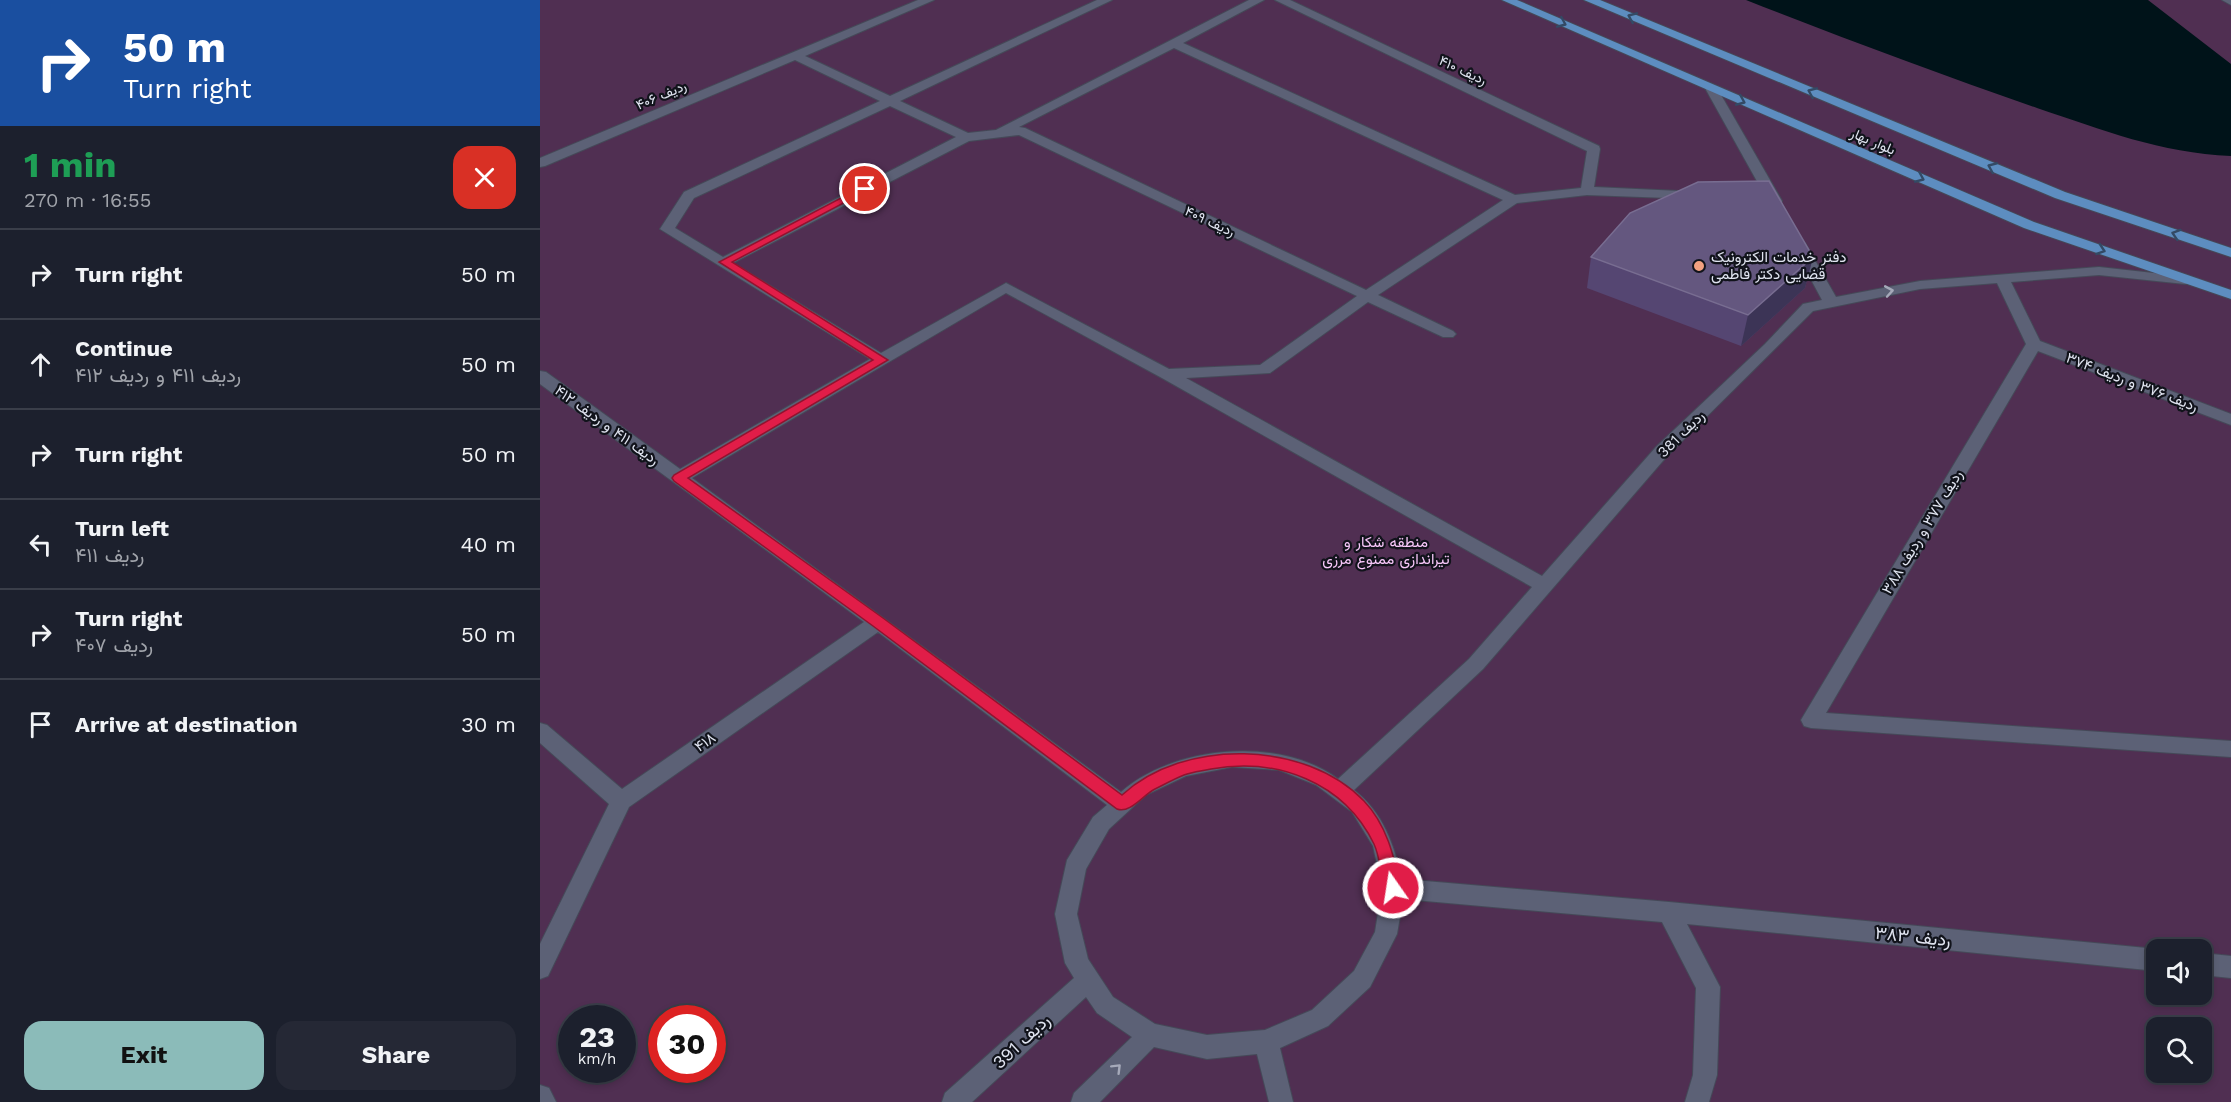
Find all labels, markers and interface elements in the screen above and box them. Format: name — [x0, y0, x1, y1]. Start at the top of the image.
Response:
one-way arrow — [1628, 12, 1639, 24]
one-way arrow — [1556, 16, 1567, 28]
text: 50 m — [123, 23, 226, 72]
icon: right — [24, 24, 102, 102]
street label: ردیف ۴۱۰ — [1436, 52, 1489, 89]
text: Turn right — [123, 73, 252, 105]
street label: ردیف ۴۰۶ — [633, 77, 689, 114]
one-way arrow — [1808, 87, 1819, 99]
one-way arrow — [1735, 94, 1746, 106]
street label: بلوار بهار — [1847, 124, 1898, 159]
text: 1 min — [24, 144, 116, 186]
button: close — [453, 146, 516, 209]
one-way arrow — [1988, 162, 1999, 174]
pin — [839, 163, 890, 214]
one-way arrow — [1914, 171, 1925, 183]
icon: arrive — [848, 172, 881, 205]
text: 270 m · 16:55 — [24, 188, 151, 212]
street label: ردیف ۴۰۹ — [1182, 203, 1238, 240]
one-way arrow — [2171, 229, 2181, 241]
one-way arrow — [2095, 243, 2106, 256]
place label: دفتر خدمات الکترونیک قضایی دکتر فاطمی — [1711, 248, 1846, 284]
icon: right — [24, 258, 57, 291]
marker: دفتر خدمات الکترونیک قضایی دکتر فاطمی — [1692, 259, 1706, 273]
text: Turn right — [75, 262, 182, 287]
text: 50 m — [461, 262, 516, 287]
one-way arrow — [1884, 285, 1893, 297]
text: Continue — [75, 336, 173, 361]
icon: ahead — [24, 348, 57, 381]
street label: ردیف ۳۷۶ و ردیف ۳۷۴ — [2063, 349, 2201, 415]
text: 50 m — [461, 352, 516, 377]
text: ردیف ۴۱۱ و ردیف ۴۱۲ — [75, 363, 241, 387]
street label: ردیف ۴۱۱ و ردیف ۴۱۲ — [551, 381, 663, 469]
street label: ردیف 381 — [1654, 407, 1708, 461]
icon: right — [24, 438, 57, 471]
text: Turn right — [75, 442, 182, 467]
text: 50 m — [461, 442, 516, 467]
street label: ردیف ۳۷۷ و ردیف ۳۸۸ — [1878, 467, 1966, 597]
text: Turn left — [75, 516, 169, 541]
icon: left — [24, 528, 57, 561]
text: 40 m — [460, 532, 516, 557]
park label: منطقه شکار و تیراندازی ممنوع مرزی — [1322, 533, 1450, 570]
text: ردیف ۴۱۱ — [75, 543, 144, 567]
text: Turn right — [75, 606, 182, 631]
icon: right — [24, 618, 57, 651]
text: 50 m — [461, 622, 516, 647]
text: ردیف ۴۰۷ — [75, 633, 153, 657]
icon: arrive — [24, 708, 57, 741]
text: Arrive at destination — [75, 712, 298, 737]
text: 30 m — [461, 712, 516, 737]
street label: ۴۱۸ — [691, 728, 719, 756]
position arrow — [1361, 856, 1425, 920]
street label: ردیف ۳۸۳ — [1874, 922, 1952, 951]
map controls — [2146, 939, 2212, 1083]
button: sound — [2146, 939, 2212, 1005]
speed limit sign: 30 — [648, 1005, 726, 1083]
street label: ردیف 391 — [988, 1009, 1055, 1073]
button: search — [2146, 1017, 2212, 1083]
text: 23 — [579, 1019, 615, 1054]
button: Exit — [24, 1021, 264, 1090]
button: Share — [276, 1021, 516, 1090]
text: km/h — [578, 1050, 616, 1068]
one-way arrow — [1109, 1065, 1120, 1076]

